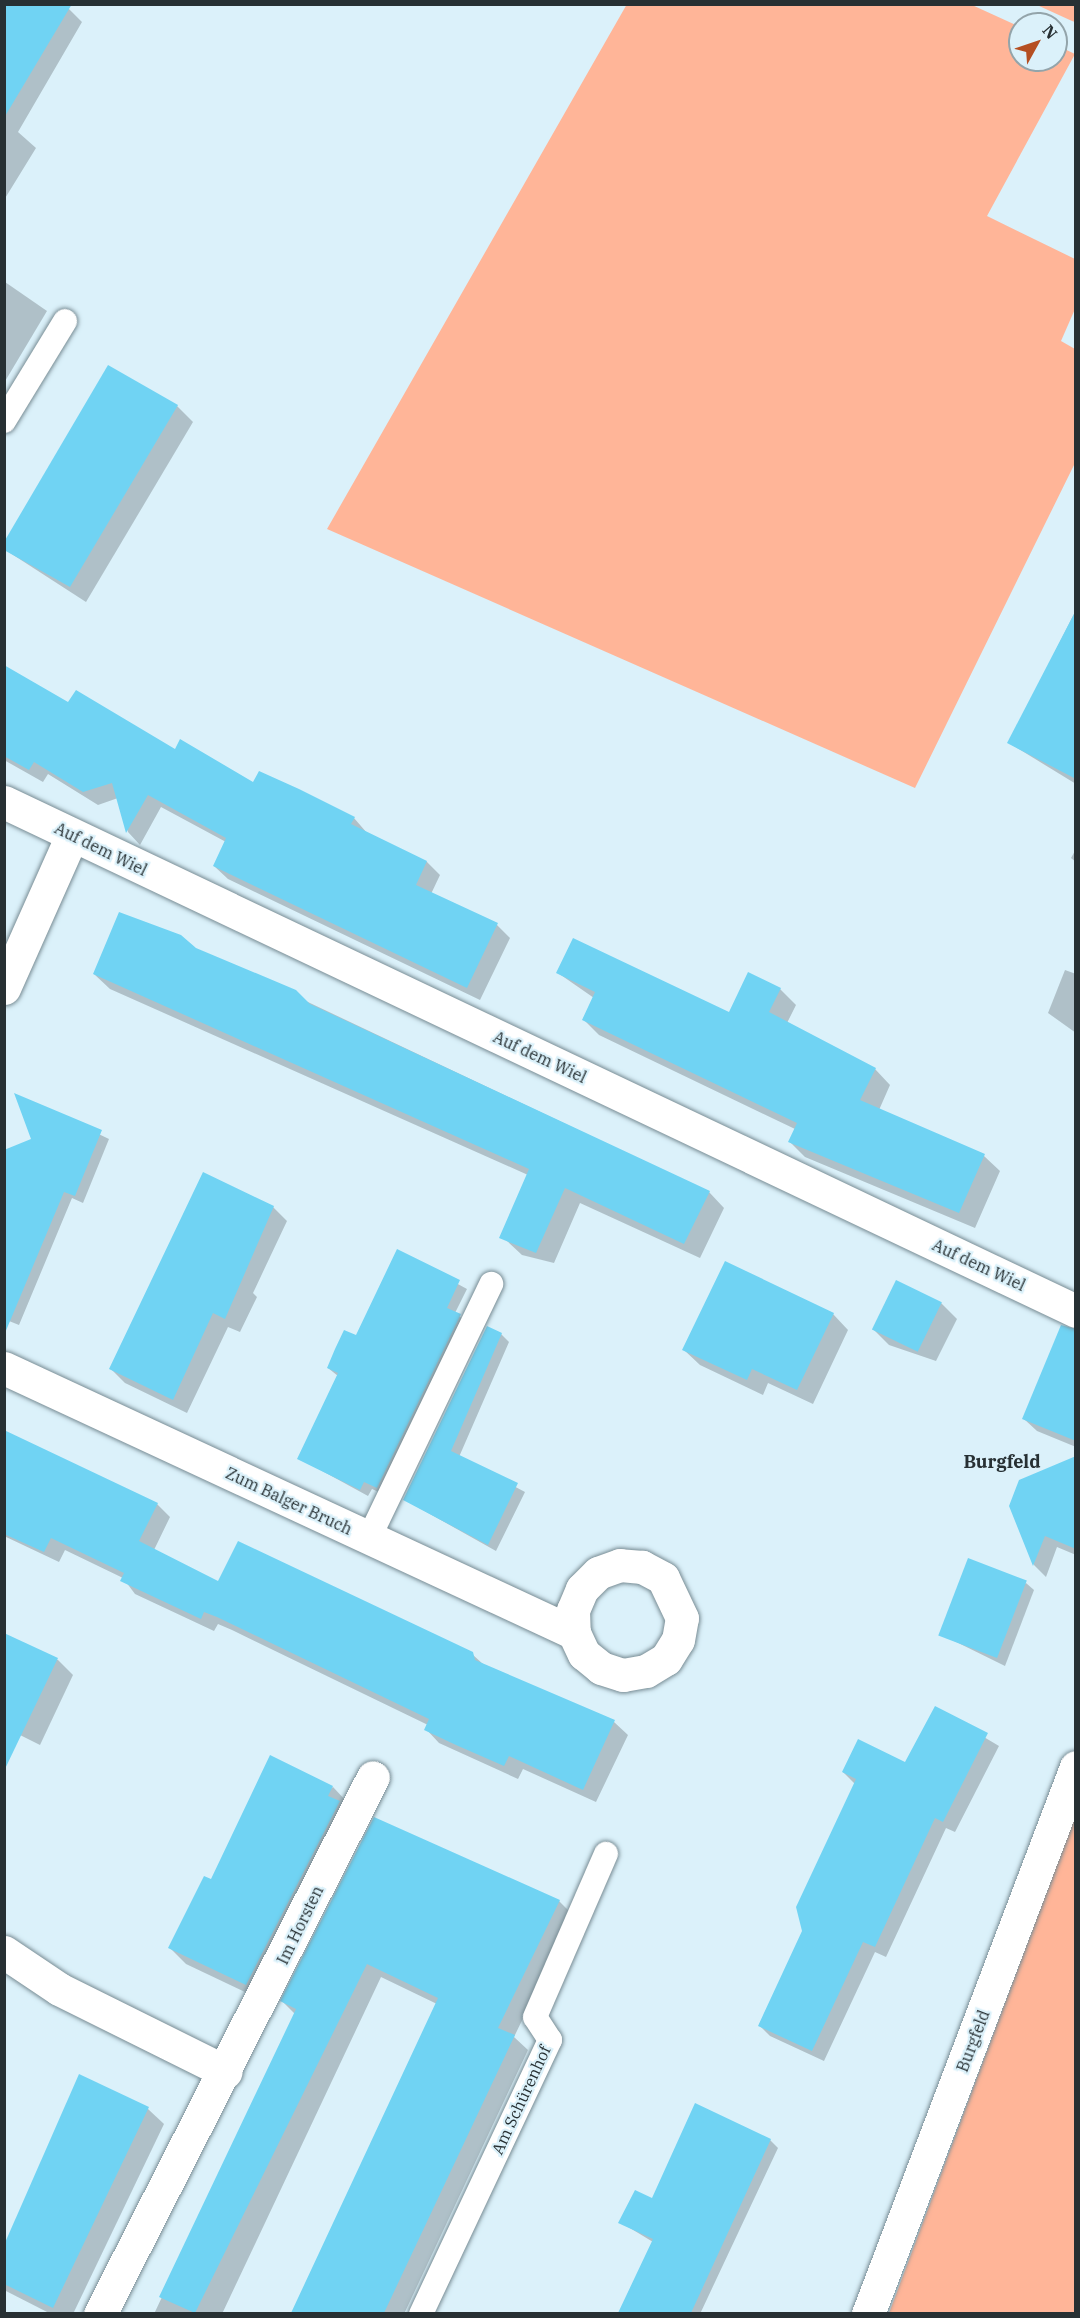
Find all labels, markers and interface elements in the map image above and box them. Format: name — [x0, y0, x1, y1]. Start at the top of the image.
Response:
north arrow — [1008, 12, 1068, 72]
text: N — [1039, 20, 1062, 43]
street label: Auf dem Wiel — [52, 818, 150, 880]
street label: Auf dem Wiel — [490, 1027, 590, 1087]
street label: Auf dem Wiel — [929, 1235, 1029, 1295]
district label: Burgfeld — [963, 1451, 1041, 1473]
street label: Zum Balger Bruch — [223, 1463, 355, 1539]
street label: Im Horsten — [273, 1882, 327, 1968]
street label: Burgfeld — [952, 2007, 994, 2075]
street label: Am Schürenhof — [487, 2043, 555, 2157]

